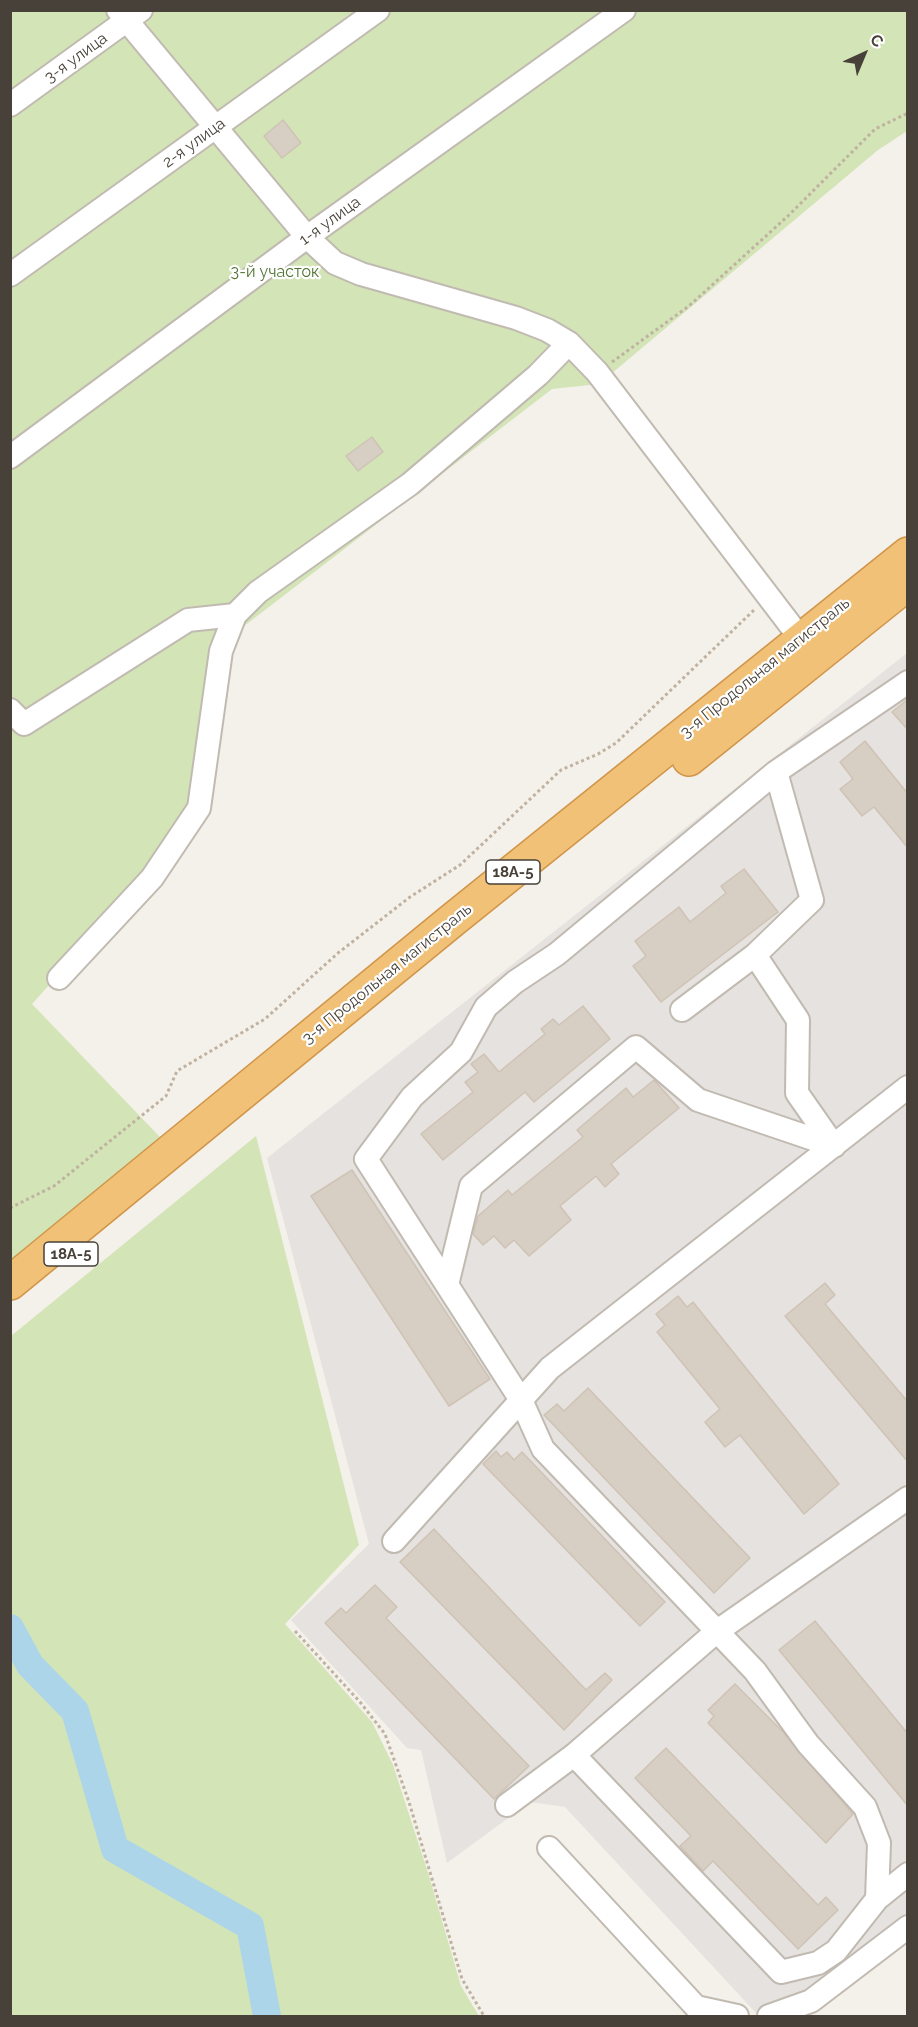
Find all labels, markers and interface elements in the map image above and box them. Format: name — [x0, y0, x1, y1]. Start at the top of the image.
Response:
north arrow — [834, 24, 894, 84]
street label: 3-я улица — [41, 29, 111, 87]
text: С — [866, 30, 887, 51]
street label: 2-я улица — [159, 114, 229, 172]
street label: 1-я улица — [296, 192, 364, 250]
park label: 3-й участок — [231, 262, 319, 282]
street label: 3-я Продольная магистраль — [676, 594, 854, 742]
road number: 18А-5 — [486, 860, 540, 884]
street label: 3-я Продольная магистраль — [298, 900, 476, 1048]
road number: 18А-5 — [44, 1242, 98, 1266]

